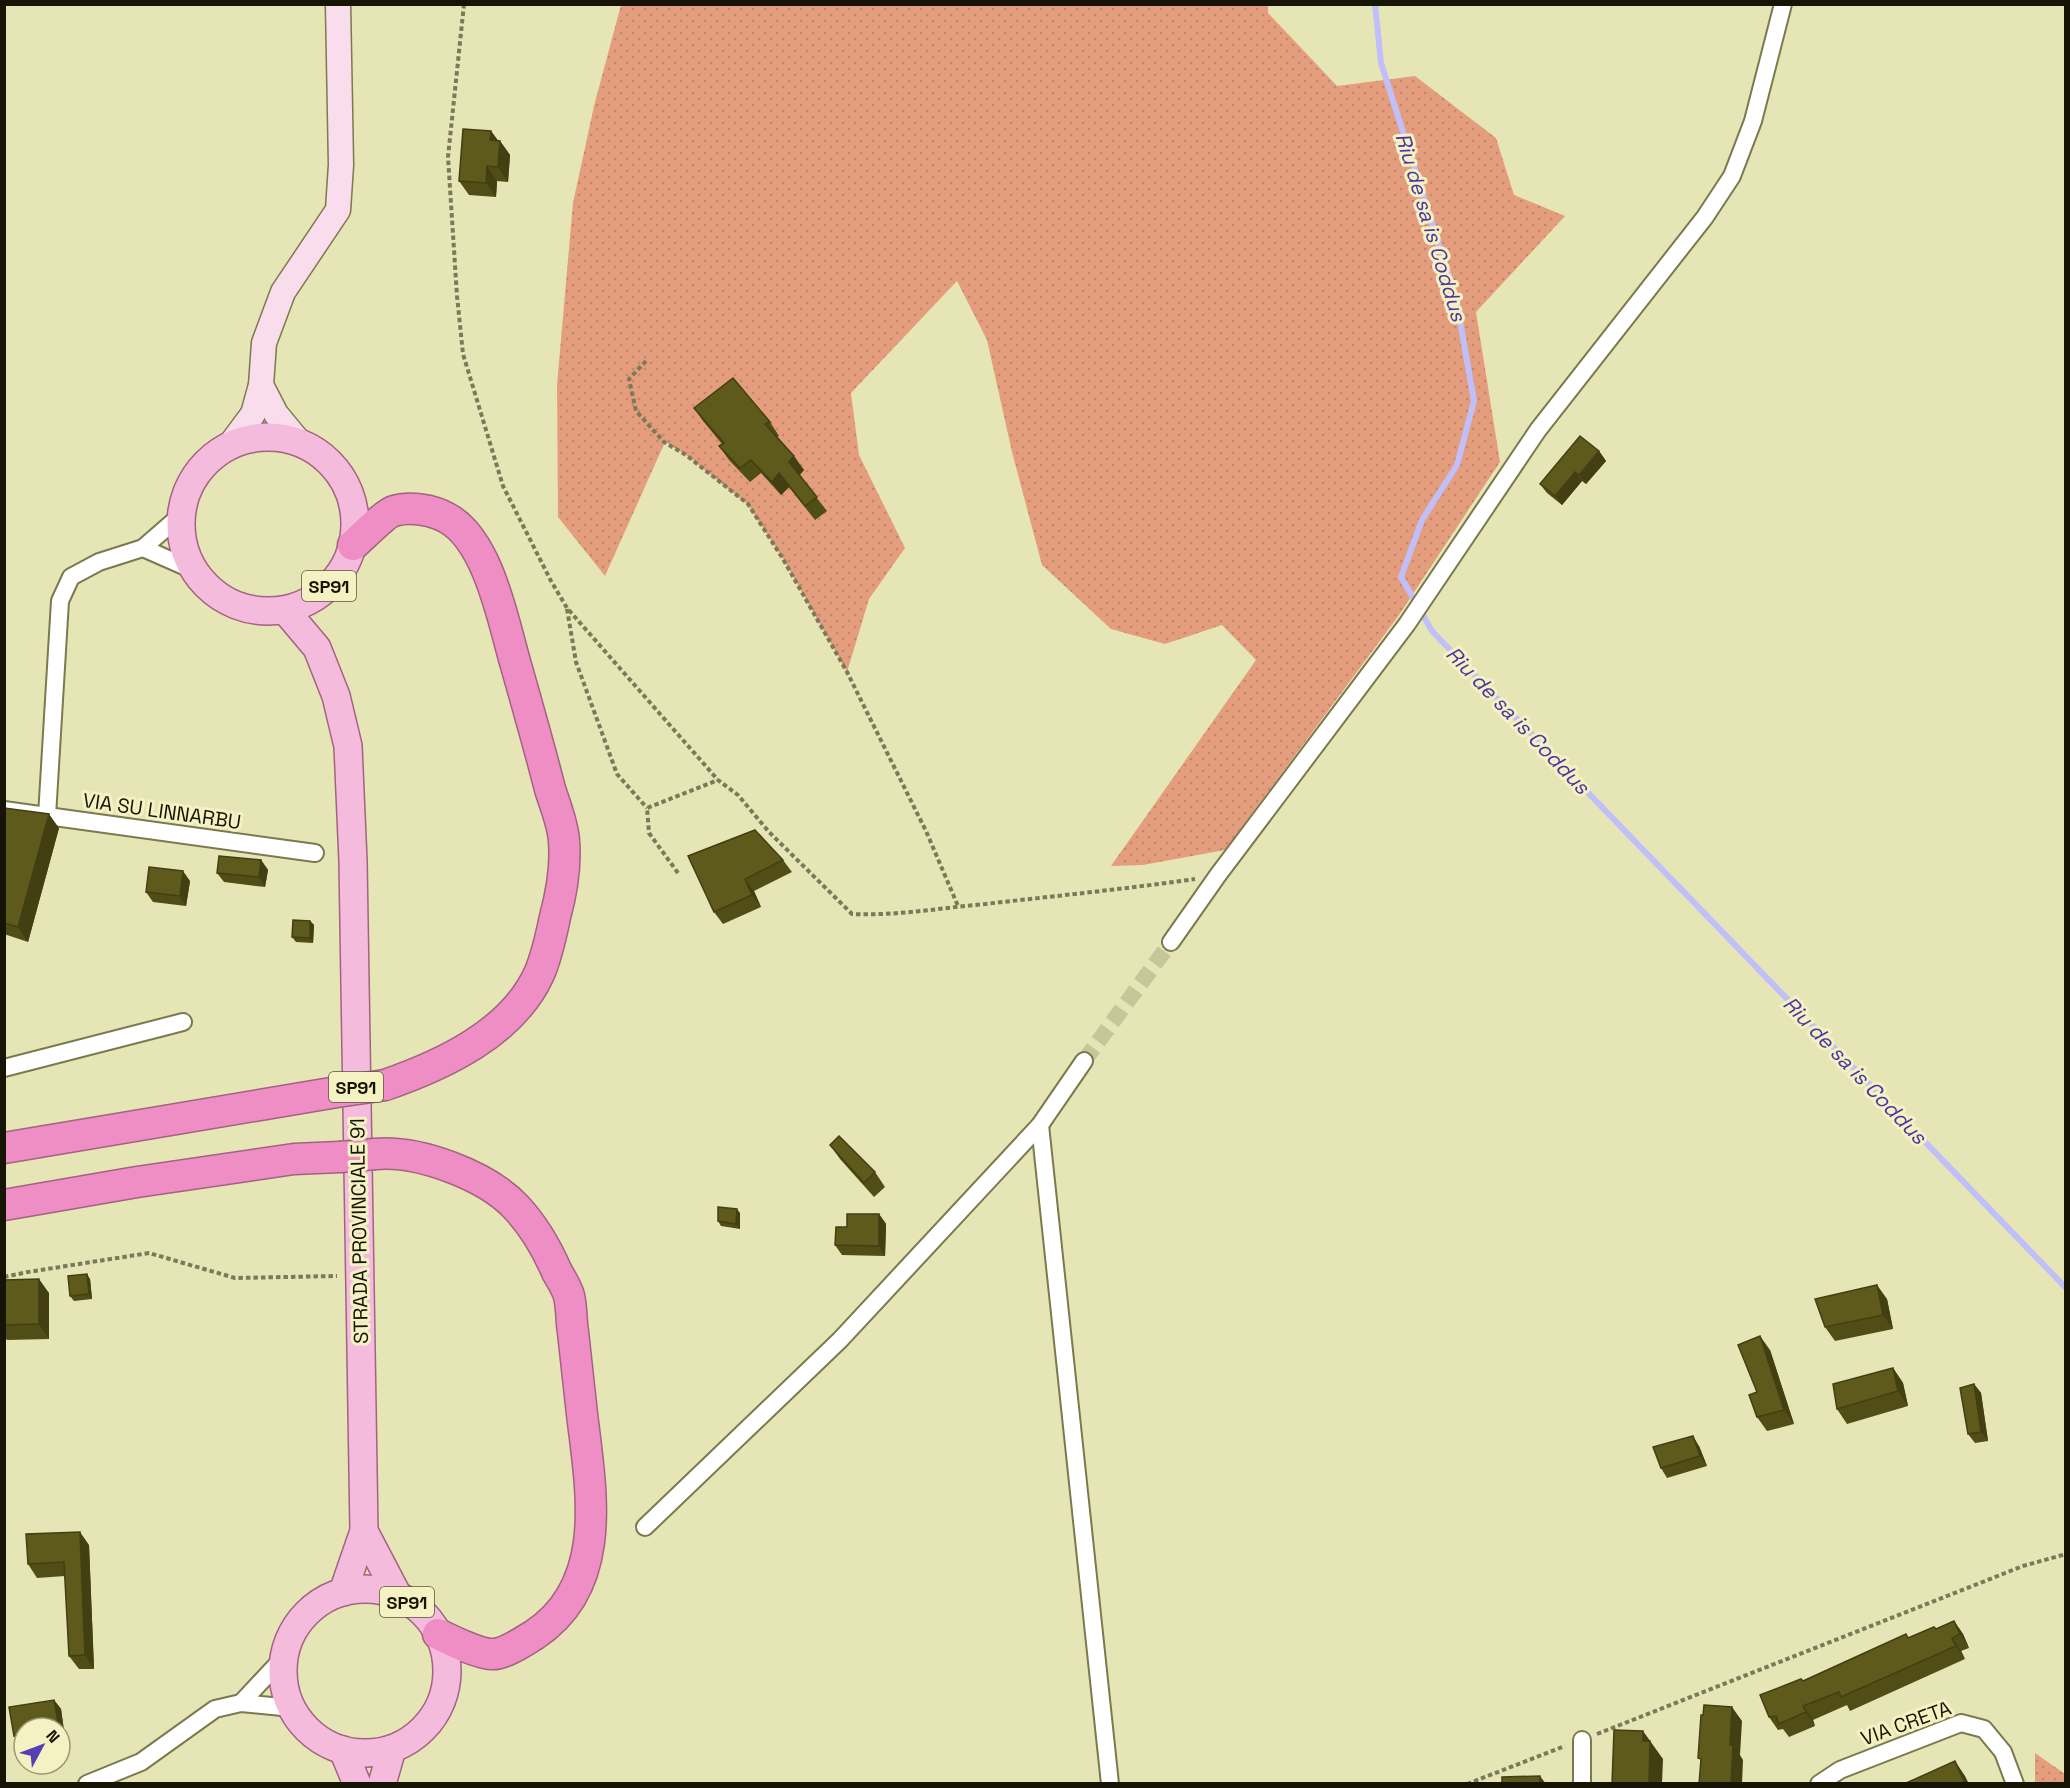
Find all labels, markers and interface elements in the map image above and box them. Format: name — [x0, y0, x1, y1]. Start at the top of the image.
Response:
water label: Riu de sa is Coddus — [1390, 130, 1473, 325]
road number: SP91 — [302, 571, 356, 601]
water label: Riu de sa is Coddus — [1440, 640, 1596, 800]
street label: VIA SU LINNARBU — [81, 787, 243, 835]
water label: Riu de sa is Coddus — [1777, 990, 1933, 1150]
road number: SP91 — [329, 1072, 383, 1102]
street label: STRADA PROVINCIALE 91 — [344, 1118, 374, 1344]
road number: SP91 — [380, 1587, 434, 1617]
street label: VIA CRETA — [1857, 1695, 1955, 1751]
north arrow — [12, 1716, 72, 1776]
text: N — [41, 1726, 64, 1747]

